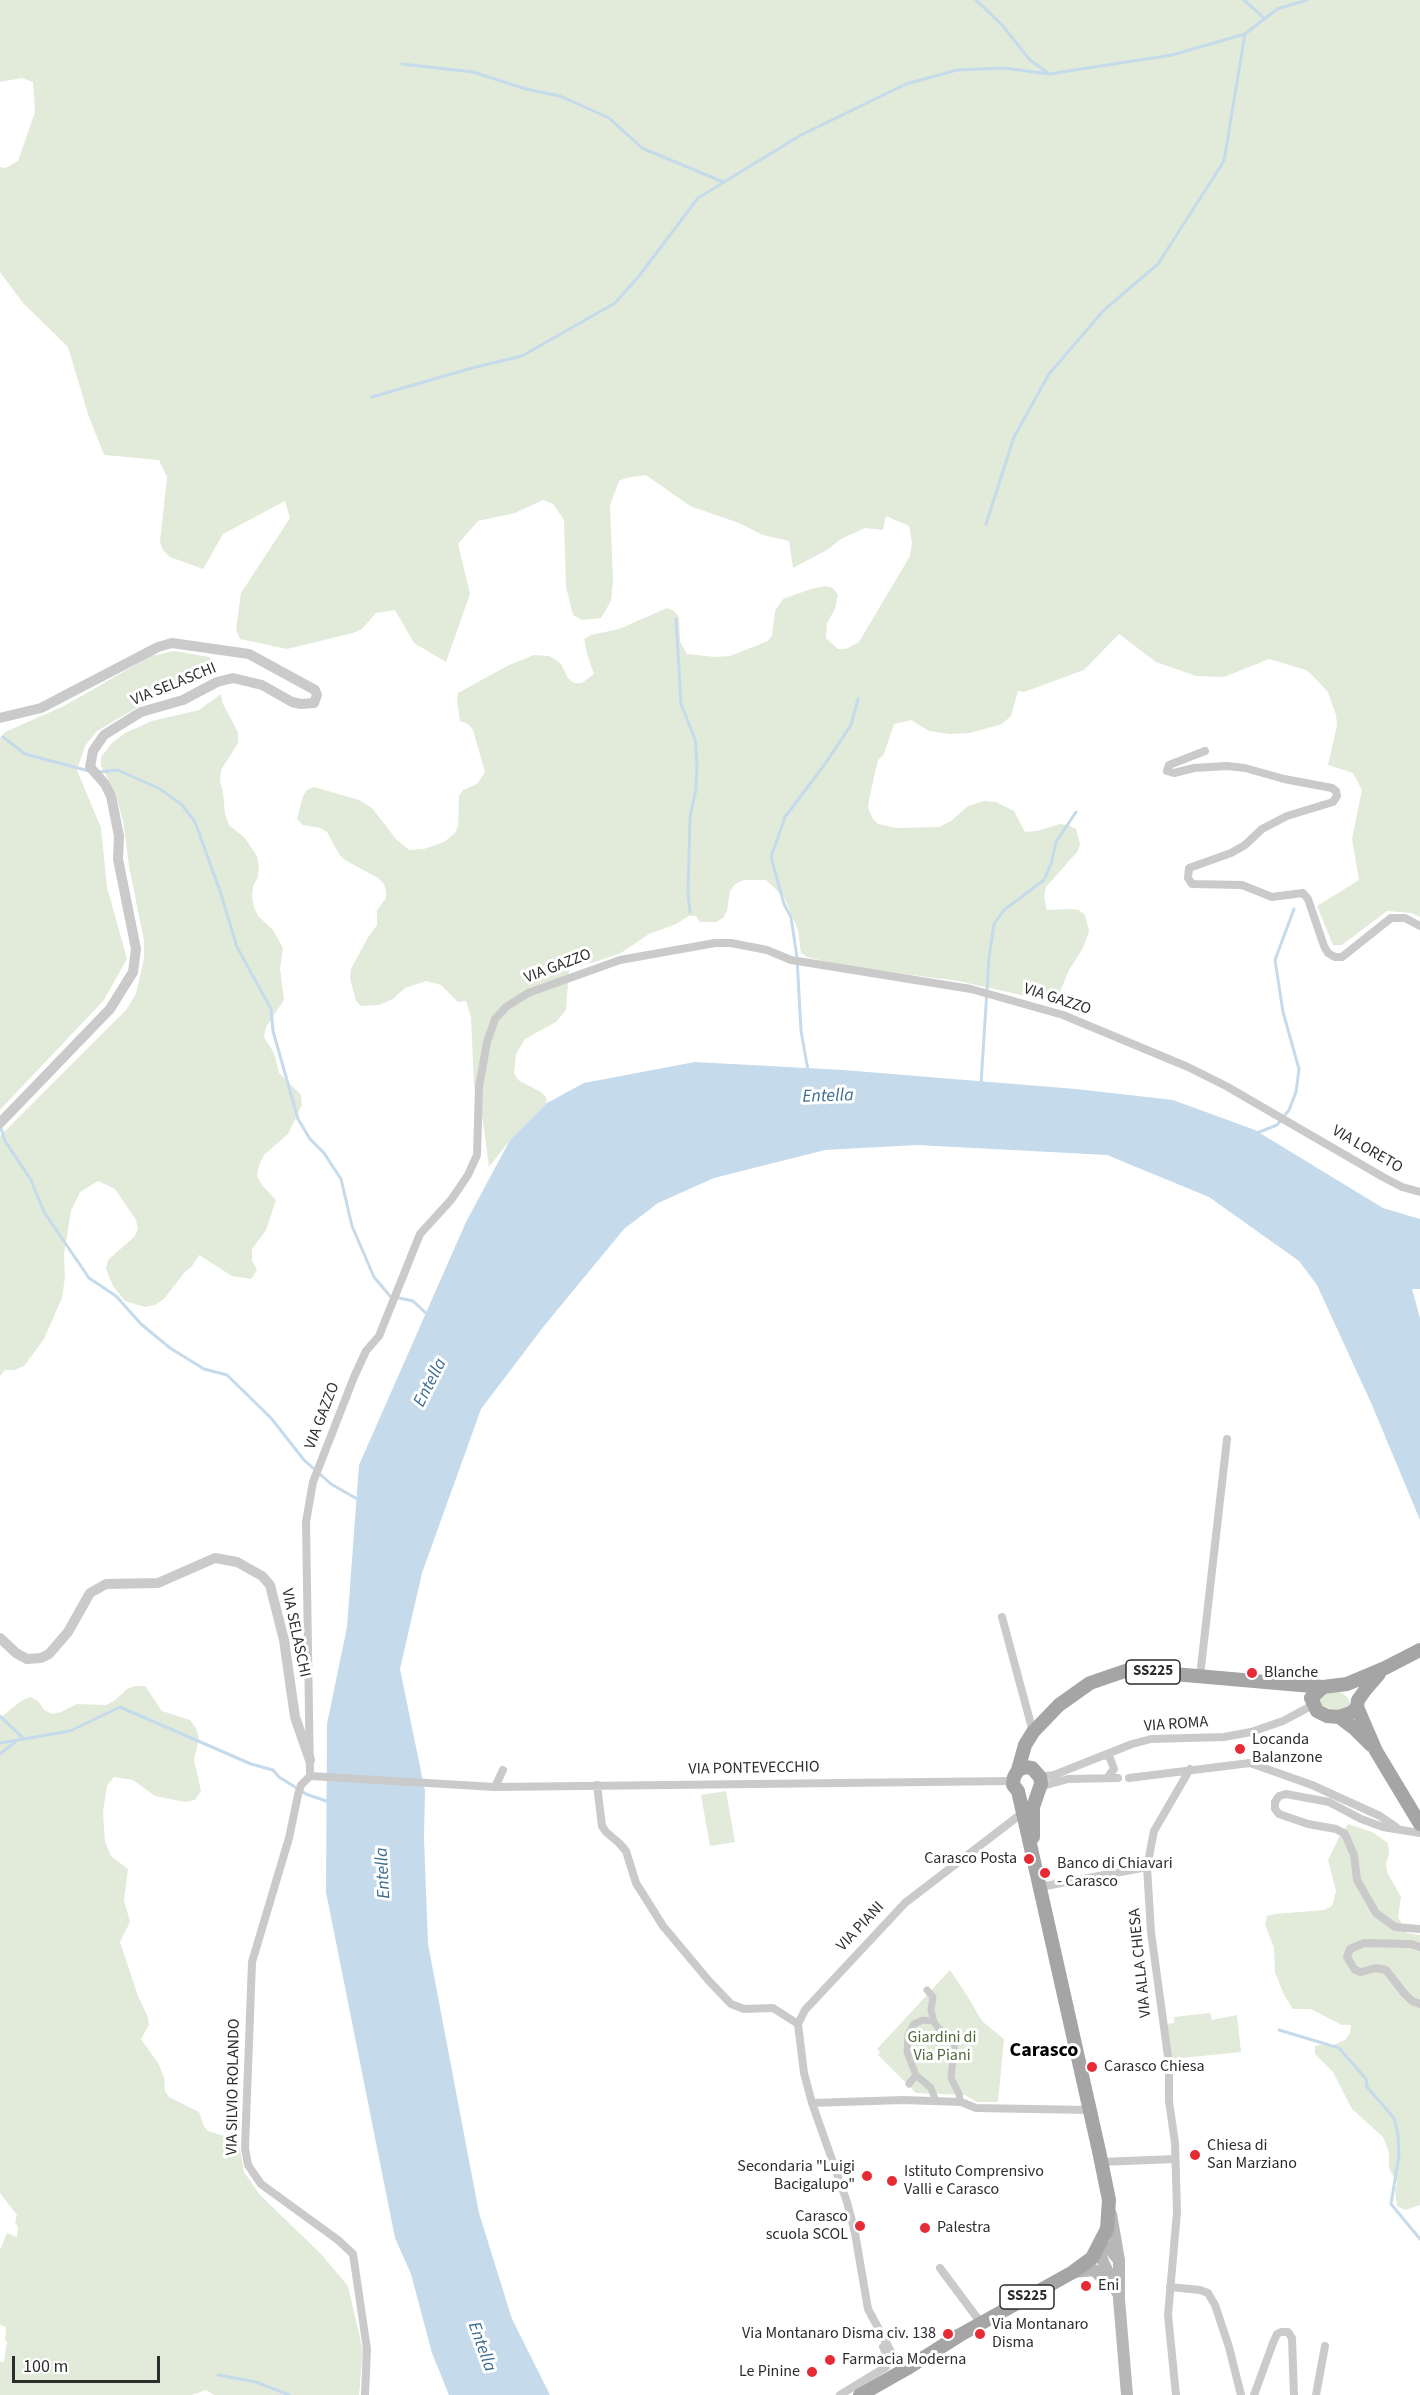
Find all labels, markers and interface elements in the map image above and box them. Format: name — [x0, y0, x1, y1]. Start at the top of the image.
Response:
street label: VIA SELASCHI — [129, 659, 219, 711]
street label: VIA GAZZO — [522, 945, 594, 989]
street label: VIA GAZZO — [1021, 980, 1093, 1020]
water label: Entella — [802, 1085, 854, 1109]
street label: VIA LORETO — [1328, 1122, 1406, 1178]
water label: Entella — [410, 1355, 452, 1411]
street label: VIA GAZZO — [301, 1380, 345, 1452]
street label: VIA SELASCHI — [276, 1587, 314, 1679]
road number: SS225 — [1126, 1660, 1180, 1684]
place label: Blanche — [1264, 1663, 1318, 1683]
marker: Blanche — [1245, 1666, 1259, 1680]
street label: VIA ROMA — [1143, 1713, 1209, 1737]
place label: Locanda Balanzone — [1252, 1730, 1322, 1768]
marker: Locanda Balanzone — [1233, 1742, 1247, 1756]
street label: VIA PONTEVECCHIO — [688, 1758, 820, 1780]
water label: Entella — [372, 1847, 396, 1899]
place label: Carasco Posta — [924, 1849, 1017, 1869]
marker: Carasco Posta — [1022, 1852, 1036, 1866]
place label: Banco di Chiavari - Carasco — [1057, 1854, 1173, 1892]
marker: Banco di Chiavari - Carasco — [1038, 1866, 1052, 1880]
street label: VIA PIANI — [833, 1898, 889, 1956]
street label: VIA ALLA CHIESA — [1126, 1907, 1156, 2019]
street label: VIA SILVIO ROLANDO — [223, 2018, 245, 2156]
park label: Giardini di Via Piani — [908, 2028, 976, 2066]
district label: Carasco — [1010, 2040, 1078, 2064]
place label: Carasco Chiesa — [1104, 2057, 1204, 2077]
marker: Carasco Chiesa — [1085, 2060, 1099, 2074]
place label: Chiesa di San Marziano — [1207, 2136, 1297, 2174]
marker: Chiesa di San Marziano — [1188, 2148, 1202, 2162]
place label: Secondaria "Luigi Bacigalupo" — [737, 2157, 855, 2195]
place label: Istituto Comprensivo Valli e Carasco — [904, 2162, 1044, 2200]
marker: Secondaria "Luigi Bacigalupo" — [860, 2169, 874, 2183]
marker: Istituto Comprensivo Valli e Carasco — [885, 2174, 899, 2188]
place label: Carasco scuola SCOL — [766, 2207, 848, 2245]
place label: Palestra — [937, 2218, 990, 2238]
marker: Carasco scuola SCOL — [853, 2219, 867, 2233]
marker: Palestra — [918, 2221, 932, 2235]
place label: Eni — [1098, 2276, 1119, 2296]
marker: Eni — [1079, 2279, 1093, 2293]
road number: SS225 — [1000, 2285, 1054, 2309]
place label: Via Montanaro Disma — [992, 2315, 1089, 2353]
water label: Entella — [462, 2319, 500, 2375]
place label: Via Montanaro Disma civ. 138 — [742, 2324, 936, 2344]
marker: Via Montanaro Disma civ. 138 — [941, 2327, 955, 2341]
marker: Via Montanaro Disma — [973, 2327, 987, 2341]
scale bar — [15, 2344, 164, 2382]
place label: Farmacia Moderna — [842, 2350, 966, 2370]
marker: Farmacia Moderna — [823, 2353, 837, 2367]
text: 100 m — [23, 2354, 68, 2379]
place label: Le Pinine — [739, 2362, 800, 2382]
marker: Le Pinine — [805, 2365, 819, 2379]

